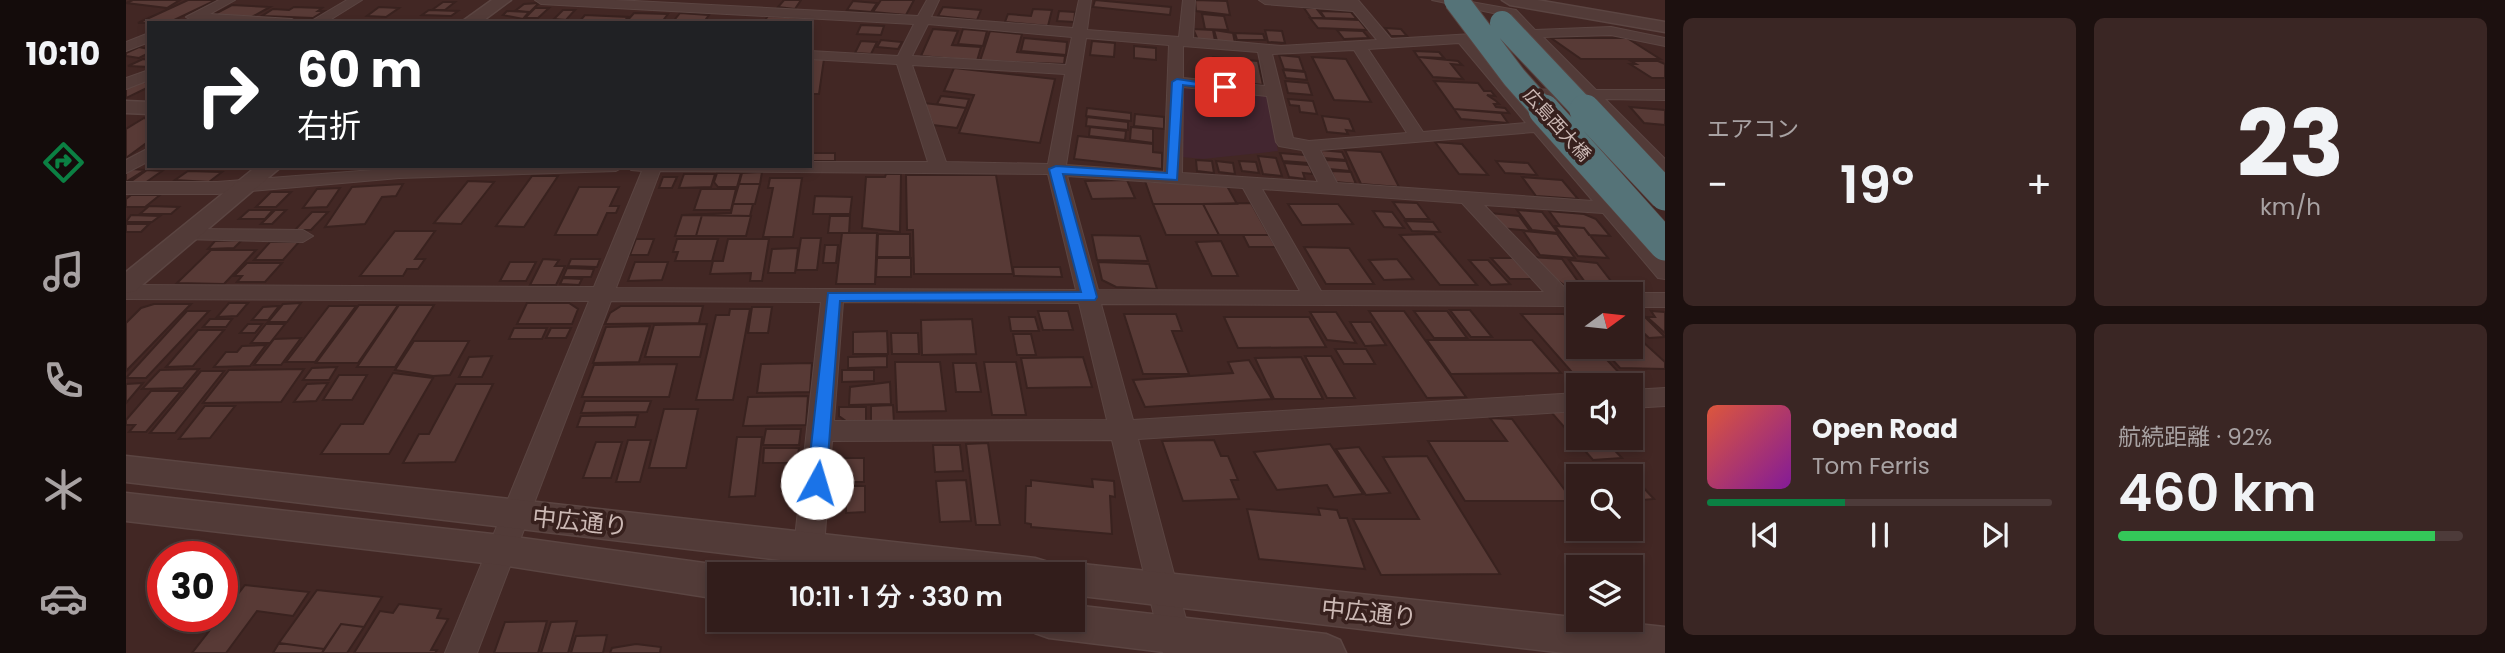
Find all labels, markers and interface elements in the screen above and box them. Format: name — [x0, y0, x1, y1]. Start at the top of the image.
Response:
text: 10:10 — [26, 31, 100, 76]
text: 60 m — [297, 36, 422, 104]
icon: right — [182, 49, 273, 140]
pin — [1195, 57, 1255, 117]
icon: arrive — [1206, 68, 1244, 106]
text: 23 — [2237, 80, 2344, 208]
street label: 広島西大橋 — [1518, 83, 1597, 166]
text: 右折 — [297, 103, 361, 148]
text: エアコン — [1707, 113, 1799, 145]
icon: directions — [39, 138, 88, 187]
text: 19° — [1840, 148, 1914, 221]
text: − — [1707, 158, 1728, 211]
text: + — [2026, 158, 2052, 211]
text: km/h — [2260, 191, 2321, 223]
icon: music — [39, 247, 88, 296]
north arrow — [1566, 282, 1643, 359]
map controls — [1566, 282, 1643, 632]
icon: phone — [39, 356, 88, 405]
button: sound — [1566, 373, 1643, 450]
text: Open Road — [1812, 411, 1958, 447]
text: 航続距離 · 92% — [2118, 421, 2272, 453]
position arrow — [780, 446, 854, 520]
text: Tom Ferris — [1812, 450, 1930, 482]
text: 460 km — [2118, 456, 2316, 529]
button: search — [1566, 464, 1643, 541]
icon: climate — [39, 465, 88, 514]
street label: 中広通り — [531, 500, 630, 543]
icon: previous — [1746, 516, 1784, 554]
icon: pause — [1861, 516, 1899, 554]
icon: next — [1976, 516, 2014, 554]
speed limit sign: 30 — [147, 541, 238, 632]
button: layers — [1566, 555, 1643, 632]
icon: car — [39, 574, 88, 623]
text: 10:11 · 1 分 · 330 m — [789, 579, 1003, 615]
street label: 中広通り — [1320, 591, 1419, 634]

